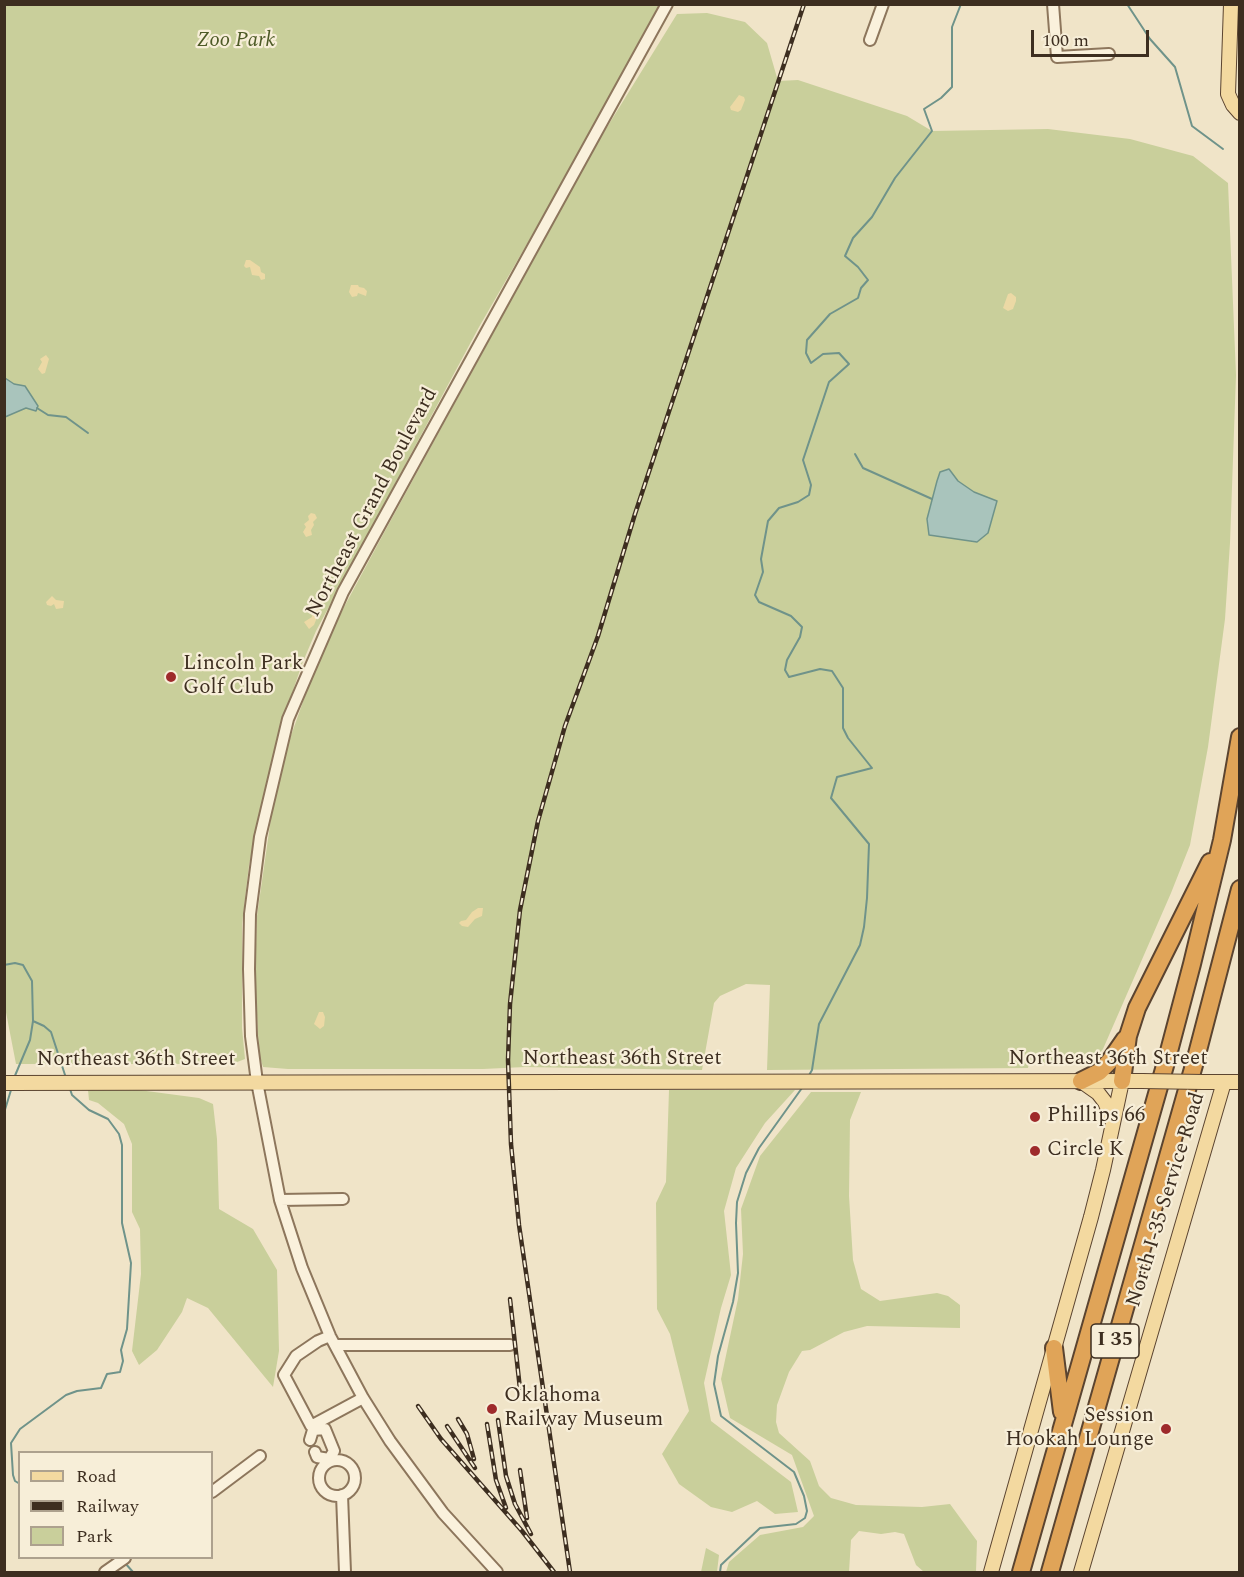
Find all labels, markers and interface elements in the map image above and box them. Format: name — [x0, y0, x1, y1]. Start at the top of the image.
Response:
scale bar — [1034, 18, 1152, 56]
text: 100 m — [1042, 27, 1089, 54]
park label: Zoo Park — [197, 29, 275, 55]
street label: Northeast Grand Boulevard — [302, 384, 444, 622]
place label: Lincoln Park Golf Club — [183, 652, 303, 702]
marker: Lincoln Park Golf Club — [164, 670, 178, 684]
street label: Northeast 36th Street — [522, 1047, 722, 1073]
street label: Northeast 36th Street — [1008, 1047, 1208, 1073]
street label: Northeast 36th Street — [36, 1048, 236, 1074]
street label: North I-35 Service Road — [1122, 1090, 1212, 1310]
place label: Phillips 66 — [1047, 1104, 1145, 1130]
marker: Phillips 66 — [1028, 1110, 1042, 1124]
place label: Circle K — [1047, 1138, 1124, 1164]
marker: Circle K — [1028, 1144, 1042, 1158]
road number: I 35 — [1091, 1324, 1139, 1358]
place label: Oklahoma Railway Museum — [504, 1384, 663, 1434]
marker: Oklahoma Railway Museum — [485, 1402, 499, 1416]
place label: Session Hookah Lounge — [1005, 1404, 1154, 1454]
marker: Session Hookah Lounge — [1159, 1422, 1173, 1436]
legend — [18, 1451, 213, 1559]
text: Road — [76, 1463, 117, 1490]
text: Railway — [76, 1493, 139, 1520]
text: Park — [76, 1523, 113, 1550]

